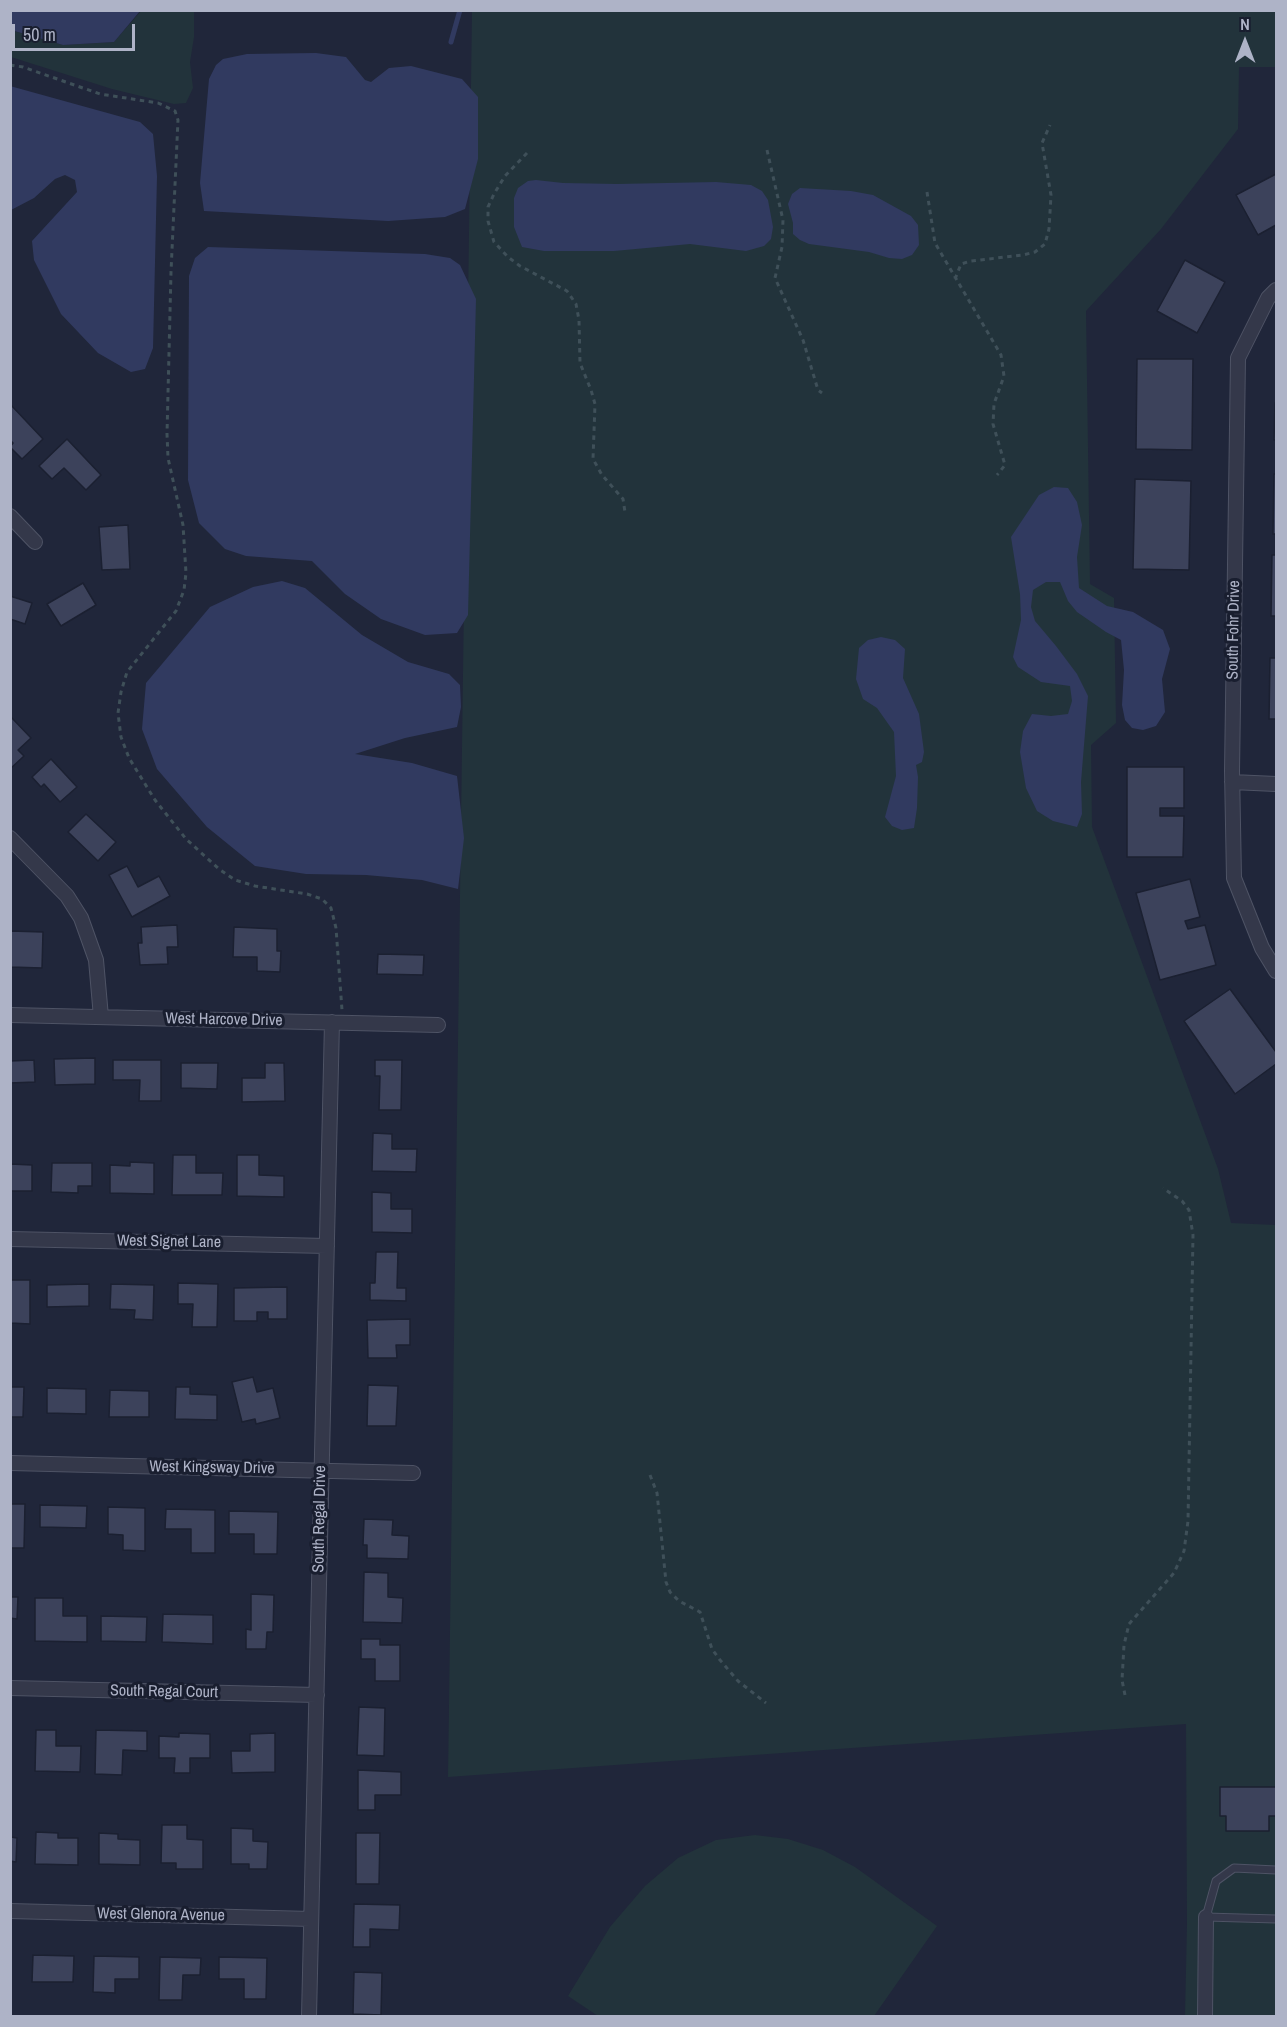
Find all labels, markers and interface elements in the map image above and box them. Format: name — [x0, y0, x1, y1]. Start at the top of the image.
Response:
scale bar — [15, 12, 138, 50]
north arrow — [1215, 12, 1275, 72]
text: N — [1240, 13, 1250, 35]
text: 50 m — [23, 22, 56, 47]
street label: South Fohr Drive — [1224, 580, 1244, 680]
street label: West Harcove Drive — [165, 1009, 283, 1031]
street label: West Signet Lane — [117, 1231, 221, 1253]
street label: West Kingsway Drive — [149, 1457, 275, 1479]
street label: South Regal Drive — [309, 1465, 331, 1573]
street label: South Regal Court — [110, 1681, 218, 1703]
street label: West Glenora Avenue — [97, 1904, 225, 1926]

